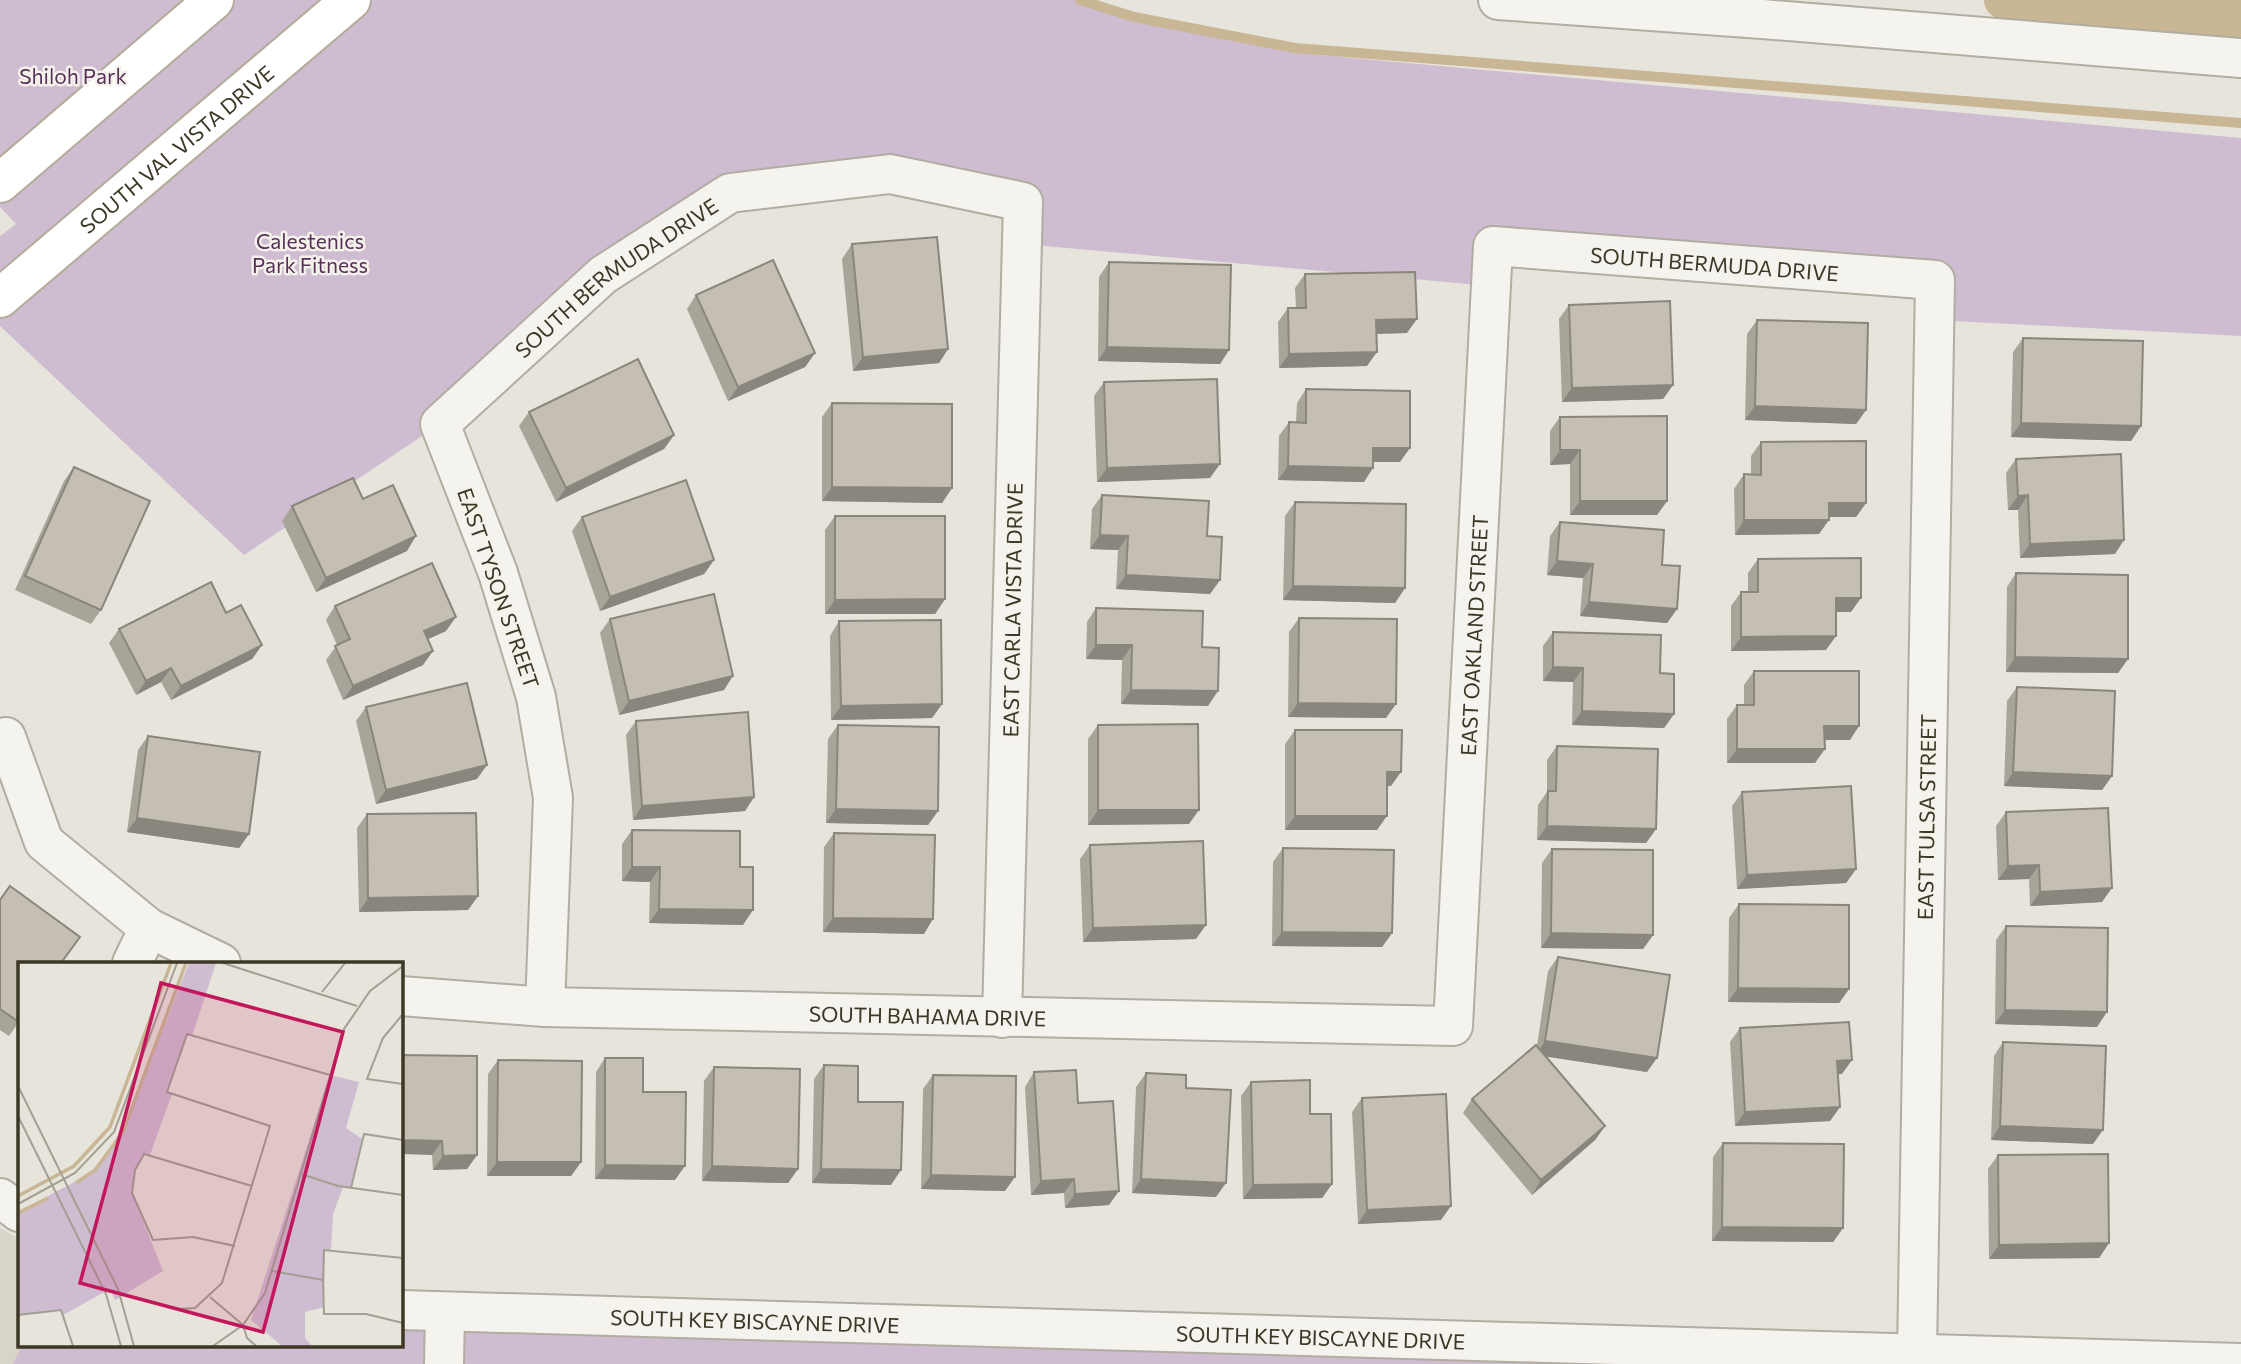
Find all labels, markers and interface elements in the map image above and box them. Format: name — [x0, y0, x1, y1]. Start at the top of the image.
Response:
street label: SOUTH VAL VISTA DRIVE — [74, 59, 278, 238]
park label: Shiloh Park — [19, 63, 127, 88]
street label: SOUTH BERMUDA DRIVE — [509, 192, 722, 362]
park label: Calestenics Park Fitness — [252, 228, 368, 277]
street label: SOUTH BERMUDA DRIVE — [1590, 241, 1840, 285]
street label: EAST CARLA VISTA DRIVE — [997, 482, 1027, 738]
street label: EAST TYSON STREET — [453, 484, 545, 692]
street label: EAST OAKLAND STREET — [1454, 514, 1492, 756]
street label: EAST TULSA STREET — [1912, 714, 1940, 920]
inset map — [18, 962, 402, 1346]
street label: SOUTH BAHAMA DRIVE — [809, 1000, 1046, 1030]
street label: SOUTH KEY BISCAYNE DRIVE — [610, 1304, 900, 1337]
street label: SOUTH KEY BISCAYNE DRIVE — [1176, 1320, 1466, 1353]

